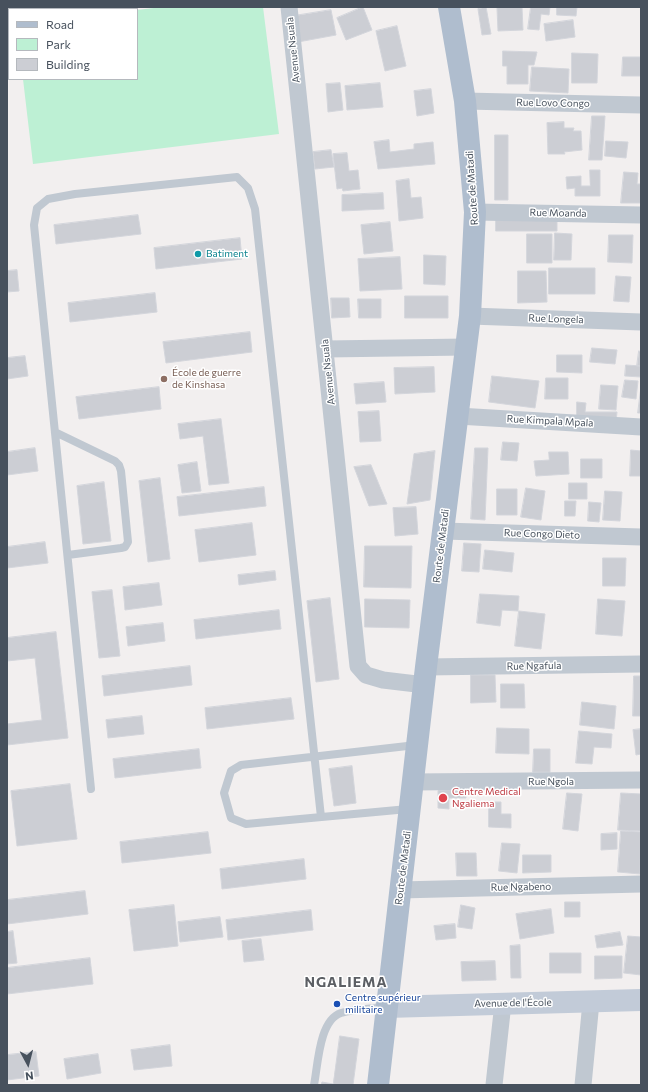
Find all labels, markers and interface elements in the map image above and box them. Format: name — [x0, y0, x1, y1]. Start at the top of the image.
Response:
legend — [8, 8, 138, 80]
text: Road — [46, 17, 74, 31]
street label: Avenue Nsuala — [284, 17, 302, 83]
text: Park — [46, 37, 71, 51]
text: Building — [46, 57, 90, 71]
street label: Rue Lovo Congo — [516, 96, 590, 110]
street label: Route de Matadi — [463, 150, 481, 226]
street label: Rue Moanda — [529, 207, 587, 219]
place label: Batiment — [206, 248, 248, 260]
marker: Batiment — [193, 249, 203, 259]
street label: Rue Longela — [528, 312, 584, 326]
street label: Avenue Nsuala — [319, 339, 337, 405]
place label: École de guerre de Kinshasa — [172, 367, 241, 390]
marker: École de guerre de Kinshasa — [159, 374, 169, 384]
street label: Rue Kimpala Mpala — [506, 413, 594, 429]
street label: Route de Matadi — [431, 508, 451, 584]
street label: Rue Congo Dieto — [504, 527, 580, 541]
street label: Rue Ngafula — [506, 660, 562, 672]
street label: Rue Ngola — [528, 776, 574, 788]
place label: Centre Medical Ngaliema — [452, 786, 521, 810]
marker: Centre Medical Ngaliema — [437, 792, 449, 804]
street label: Route de Matadi — [393, 830, 413, 906]
street label: Rue Ngabeno — [491, 880, 551, 894]
district label: NGALIEMA — [304, 974, 388, 990]
place label: Centre supérieur militaire — [345, 992, 421, 1016]
street label: Avenue de l'École — [474, 996, 552, 1010]
marker: Centre supérieur militaire — [332, 999, 342, 1009]
north arrow — [8, 1044, 48, 1084]
text: N — [25, 1069, 34, 1083]

